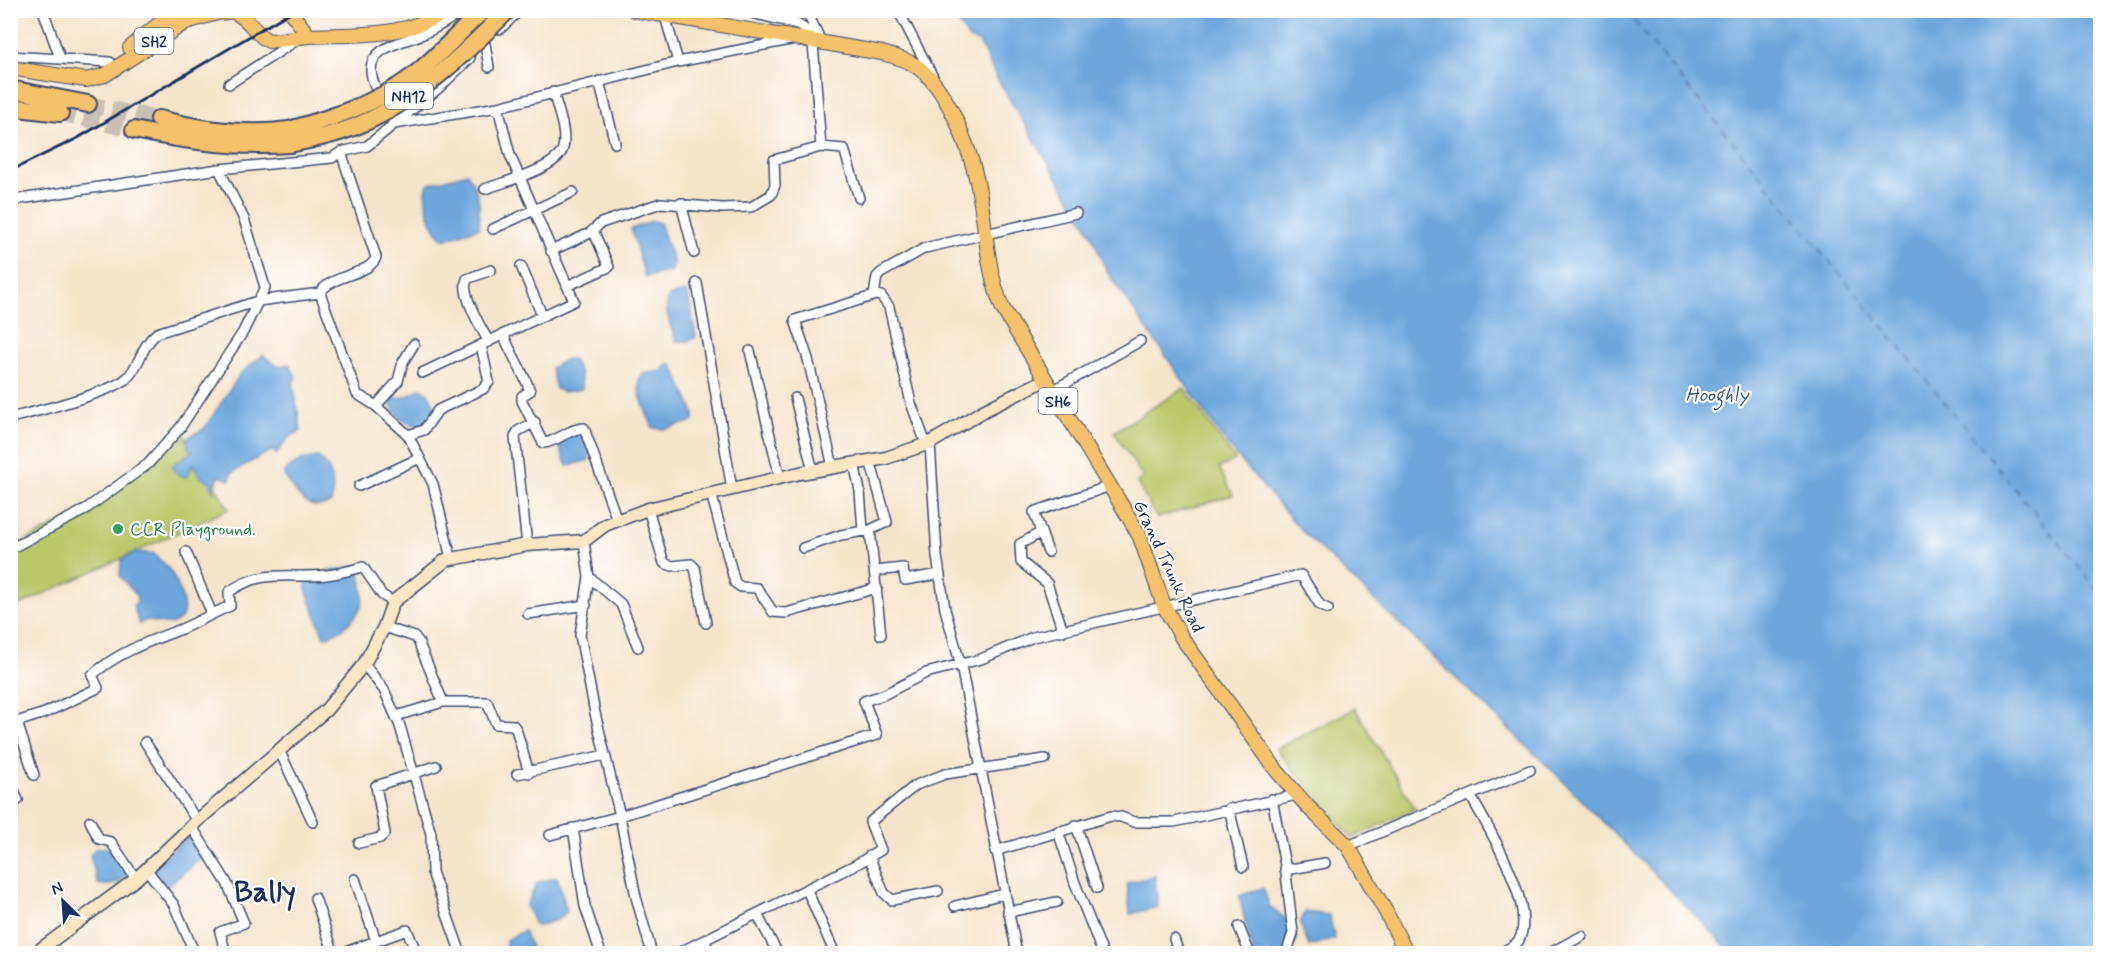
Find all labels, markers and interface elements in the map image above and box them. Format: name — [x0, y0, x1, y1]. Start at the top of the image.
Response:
road number: SH2 — [134, 28, 174, 54]
road number: NH12 — [385, 83, 433, 109]
water label: Hooghly — [1686, 382, 1750, 411]
road number: SH6 — [1038, 388, 1078, 414]
street label: Grand Trunk Road — [1127, 496, 1209, 637]
place label: CCR Playground. — [130, 518, 256, 542]
marker: CCR Playground. — [111, 522, 125, 536]
north arrow — [33, 871, 93, 931]
district label: Bally — [234, 873, 296, 912]
text: N — [48, 877, 67, 901]

